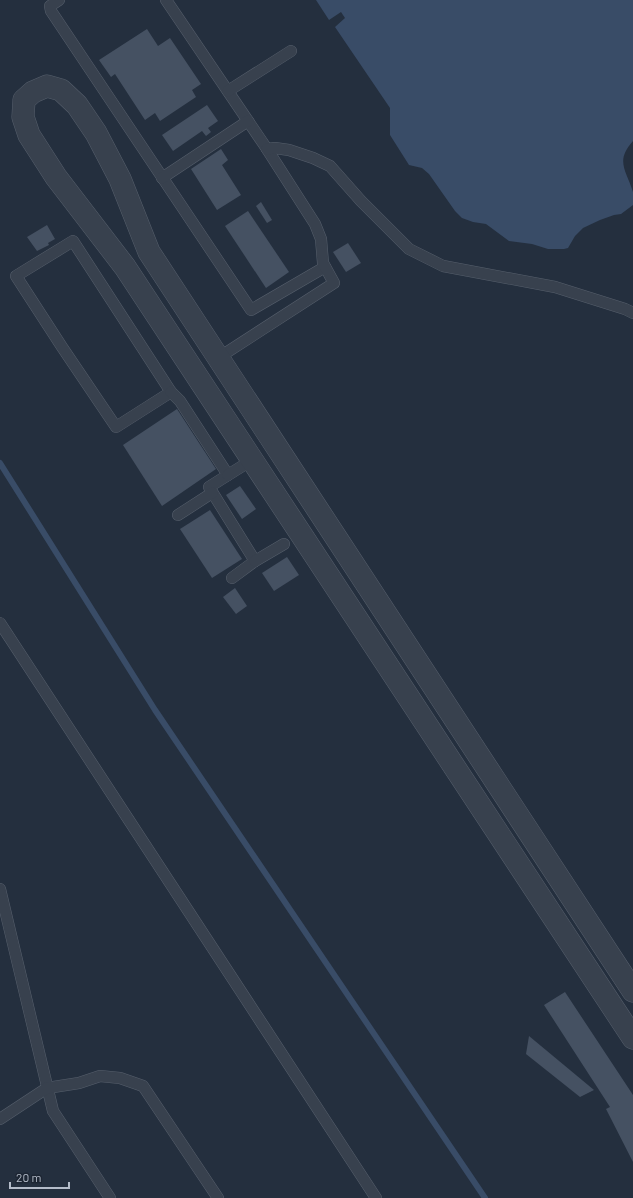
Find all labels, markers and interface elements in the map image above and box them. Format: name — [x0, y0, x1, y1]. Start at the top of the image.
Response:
scale bar — [10, 1164, 69, 1190]
text: 20 m — [16, 1170, 42, 1184]

